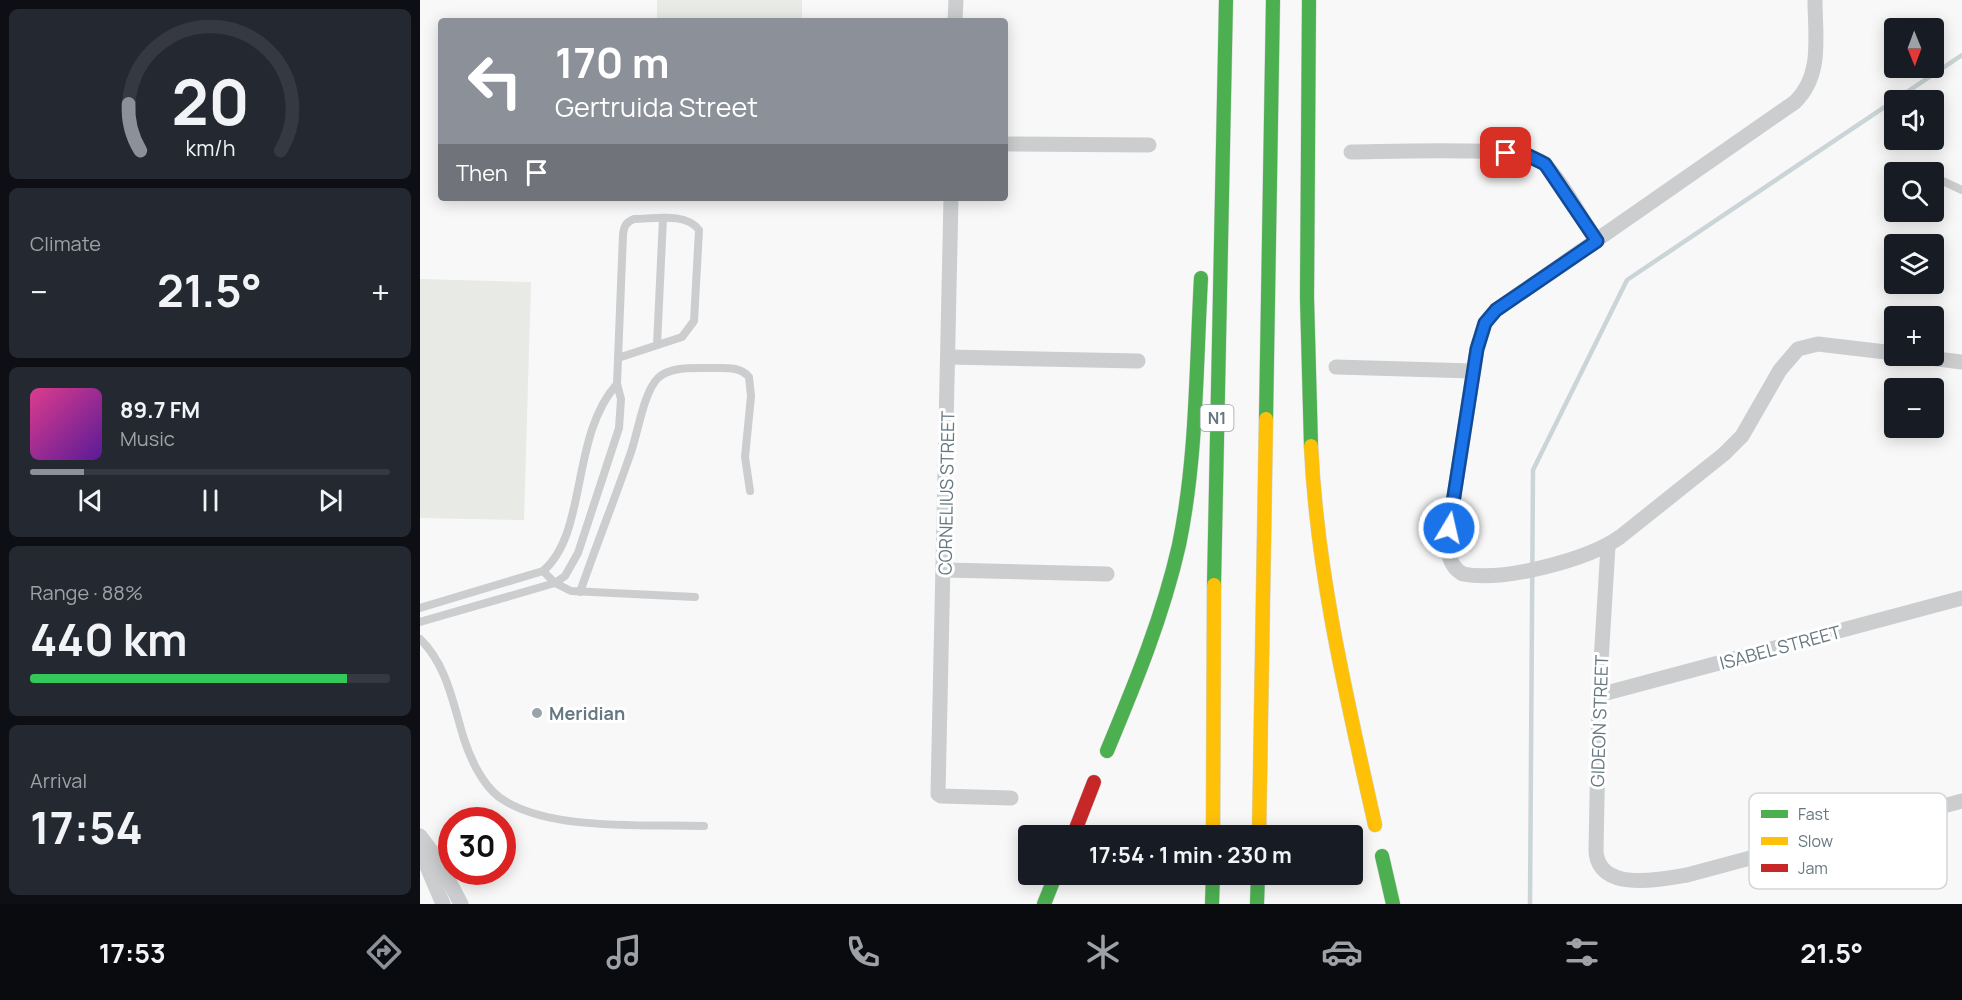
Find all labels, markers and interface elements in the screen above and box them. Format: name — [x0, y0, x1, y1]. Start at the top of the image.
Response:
north arrow — [1884, 18, 1944, 78]
map controls — [1884, 18, 1944, 438]
text: 170 m — [555, 33, 670, 91]
icon: left — [456, 42, 534, 120]
text: 20 — [171, 58, 249, 144]
text: Gertruida Street — [555, 88, 758, 125]
button: sound — [1884, 90, 1944, 150]
pin — [1480, 127, 1531, 178]
text: km/h — [185, 133, 235, 162]
icon: arrive — [1489, 136, 1522, 169]
icon: arrive — [520, 156, 553, 189]
text: Then — [456, 158, 508, 188]
button: search — [1884, 162, 1944, 222]
text: Climate — [30, 230, 101, 257]
button: layers — [1884, 234, 1944, 294]
text: 21.5° — [157, 259, 262, 321]
text: − — [30, 269, 48, 314]
text: + — [371, 269, 390, 314]
button: + — [1884, 306, 1944, 366]
button: − — [1884, 378, 1944, 438]
text: 89.7 FM — [120, 395, 200, 425]
road number: N1 — [1200, 405, 1234, 431]
street label: CORNELIUS STREET — [933, 410, 959, 575]
text: Music — [120, 425, 175, 452]
icon: previous — [74, 484, 107, 517]
icon: pause — [194, 484, 227, 517]
icon: next — [314, 484, 347, 517]
position arrow — [1417, 496, 1481, 560]
text: Range · 88% — [30, 579, 143, 606]
text: 440 km — [30, 608, 187, 670]
street label: ISABEL STREET — [1717, 619, 1843, 675]
street label: GIDEON STREET — [1585, 654, 1613, 787]
place label: Meridian — [549, 701, 625, 725]
marker: Meridian — [530, 706, 544, 720]
text: Arrival — [30, 767, 87, 794]
legend — [1749, 793, 1947, 889]
text: 17:54 — [30, 796, 143, 858]
text: Fast — [1798, 803, 1829, 825]
speed limit sign: 30 — [438, 807, 516, 885]
text: Slow — [1798, 830, 1833, 852]
text: 17:54 · 1 min · 230 m — [1089, 840, 1292, 870]
text: Jam — [1798, 857, 1828, 879]
icon: directions — [363, 931, 405, 973]
icon: music — [603, 931, 645, 973]
icon: phone — [842, 931, 884, 973]
icon: climate — [1082, 931, 1124, 973]
icon: car — [1321, 931, 1363, 973]
icon: filters — [1561, 931, 1603, 973]
text: 17:53 — [99, 934, 166, 971]
text: 21.5° — [1800, 934, 1863, 971]

